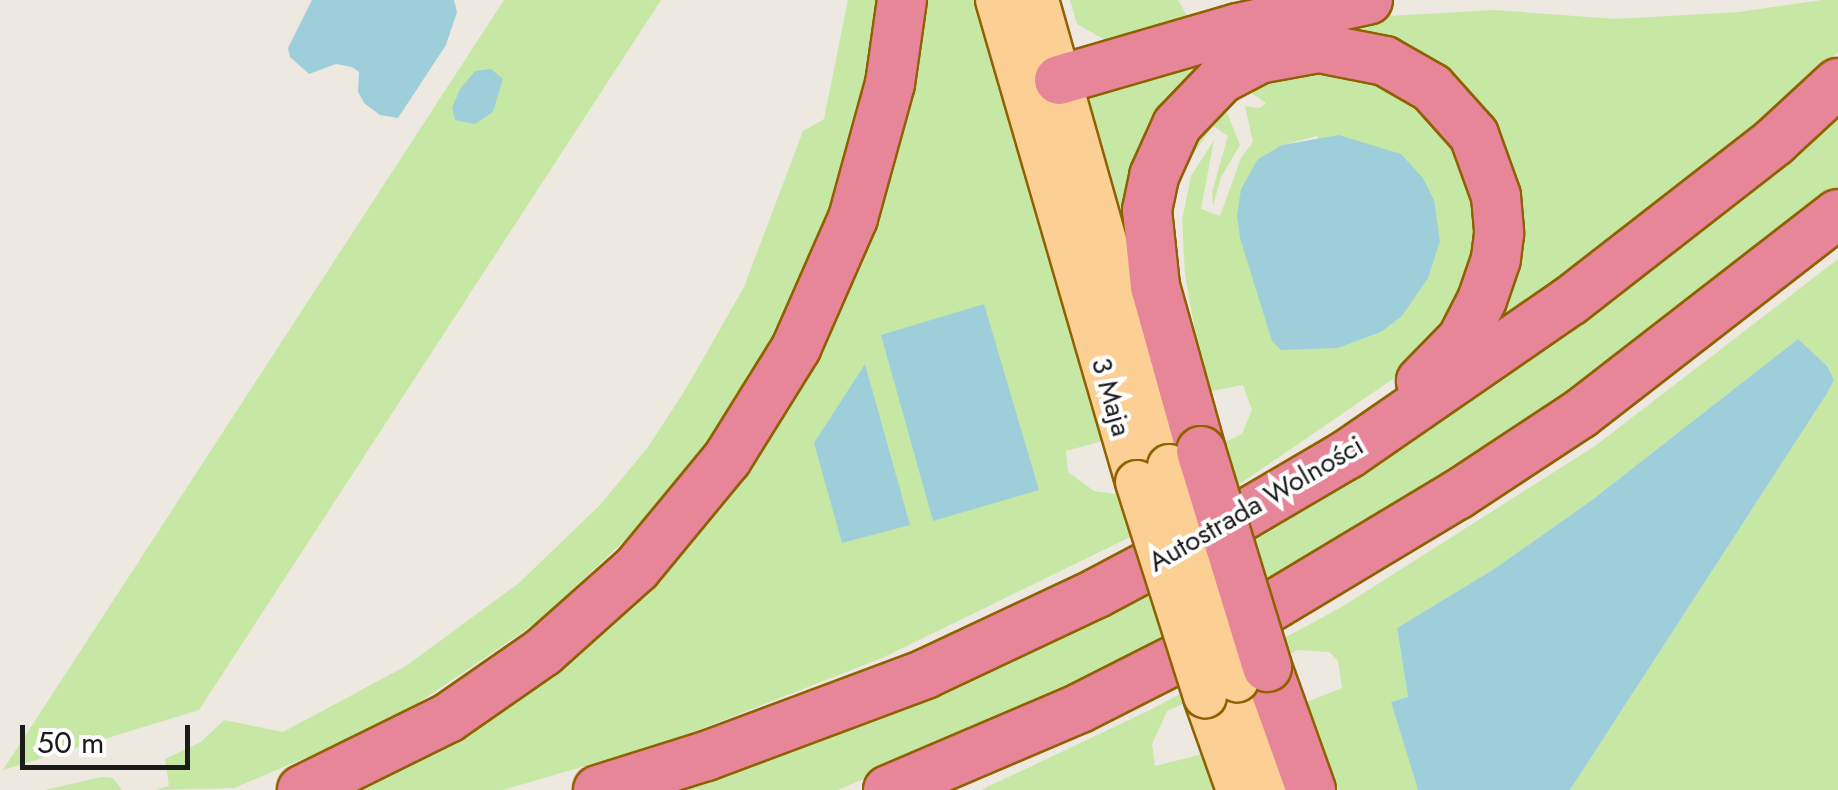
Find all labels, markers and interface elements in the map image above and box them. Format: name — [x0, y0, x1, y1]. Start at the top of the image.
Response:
street label: 3 Maja — [1084, 354, 1138, 440]
street label: Autostrada Wolności — [1143, 429, 1369, 579]
scale bar — [25, 705, 195, 767]
text: 50 m — [37, 721, 104, 764]

